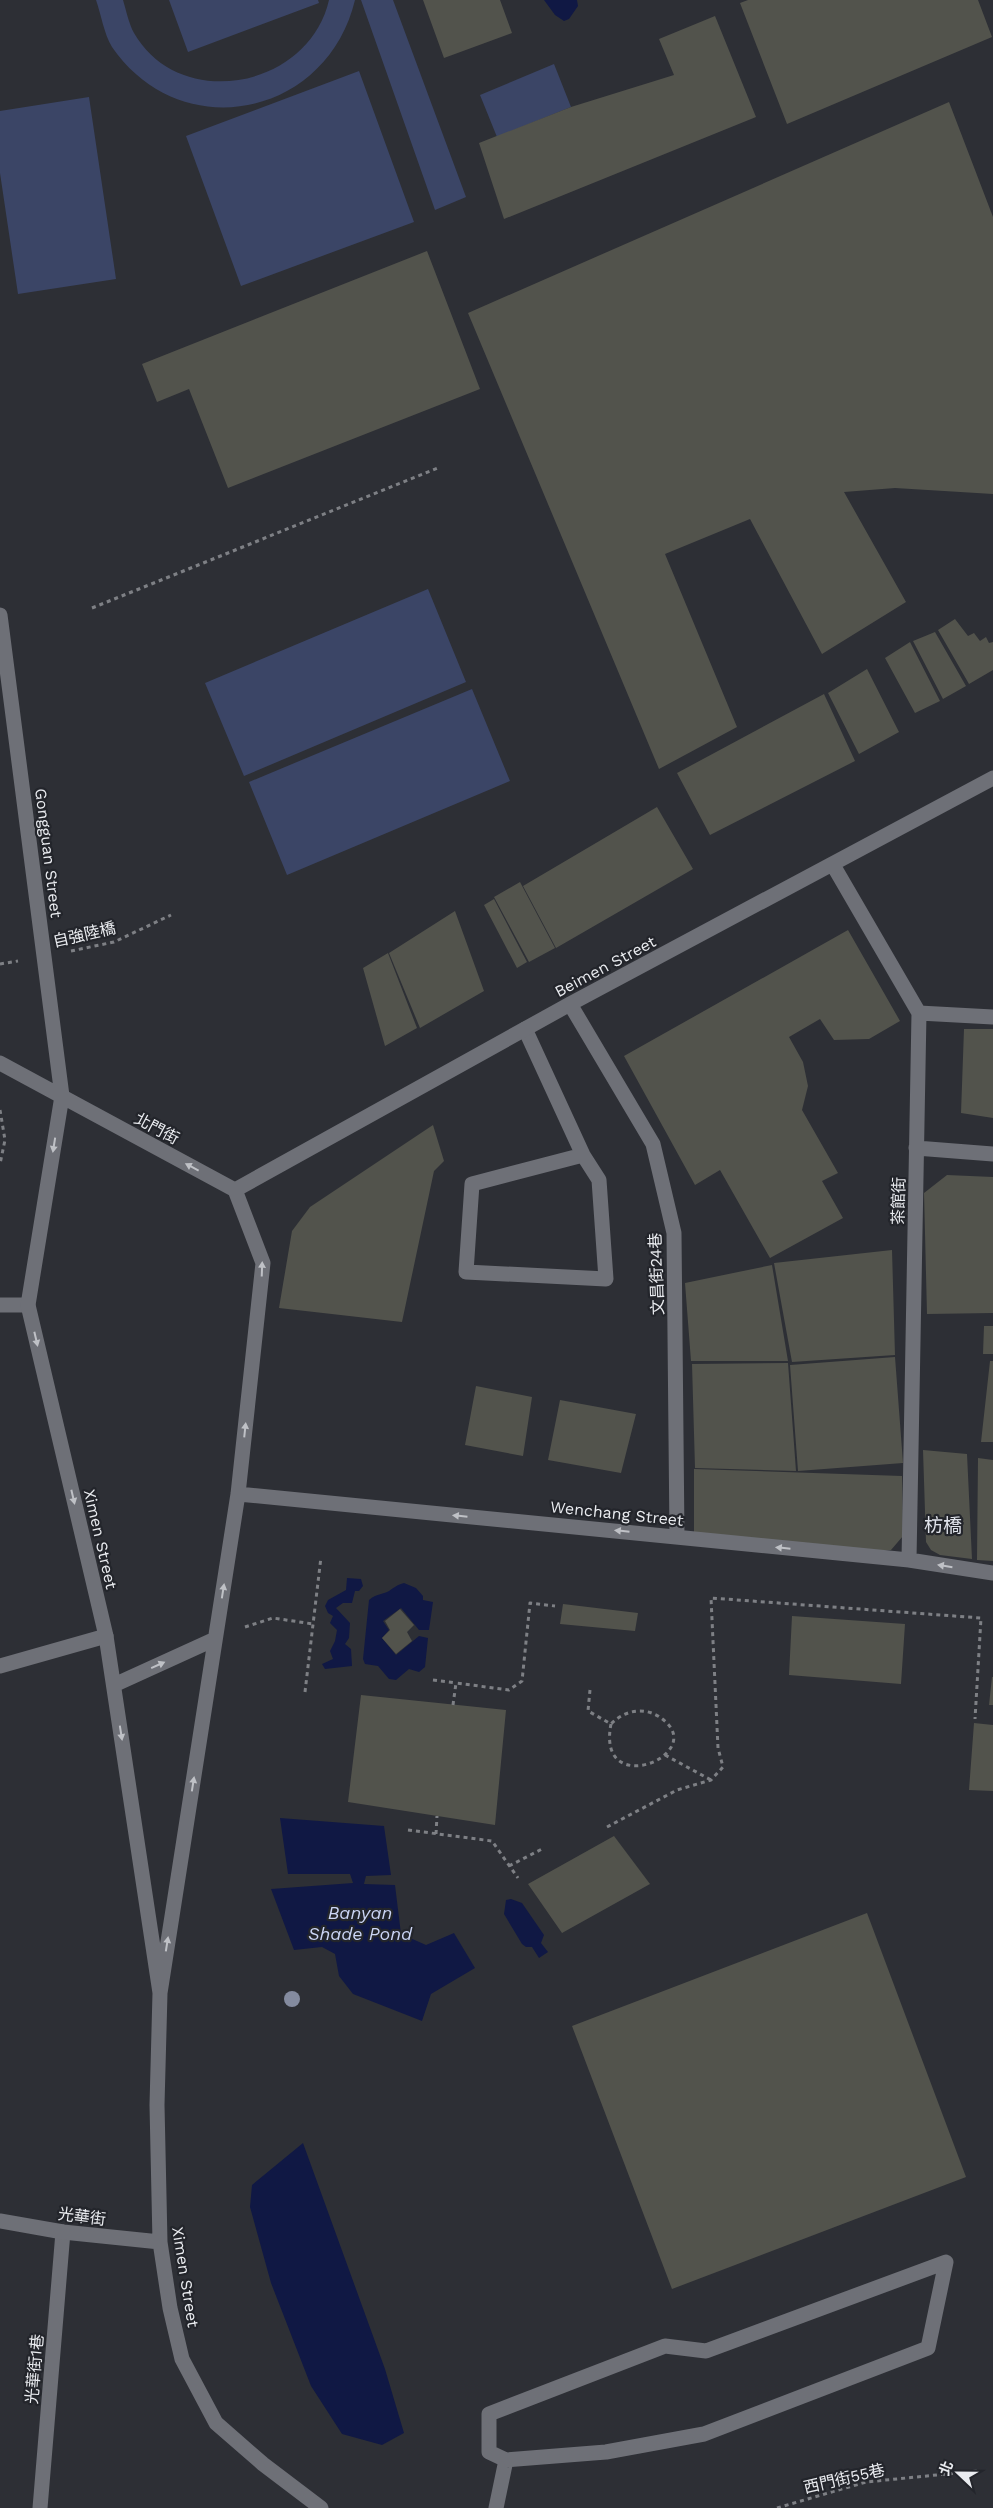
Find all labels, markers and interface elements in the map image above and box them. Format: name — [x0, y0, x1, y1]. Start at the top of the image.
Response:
street label: Gongguan Street — [31, 787, 66, 919]
street label: 自強陸橋 — [51, 918, 117, 951]
street label: Beimen Street — [551, 932, 659, 1001]
street label: 北門街 — [131, 1109, 182, 1148]
one-way arrow — [49, 1137, 57, 1153]
one-way arrow — [185, 1163, 199, 1171]
street label: 茶館街 — [889, 1177, 908, 1225]
street label: 文昌街24巷 — [646, 1232, 667, 1316]
one-way arrow — [258, 1260, 266, 1276]
one-way arrow — [32, 1332, 40, 1347]
one-way arrow — [241, 1422, 249, 1438]
street label: Ximen Street — [80, 1487, 121, 1591]
one-way arrow — [69, 1490, 77, 1505]
street label: Wenchang Street — [549, 1497, 685, 1530]
one-way arrow — [452, 1511, 468, 1519]
district label: 枋橋 — [924, 1514, 962, 1537]
one-way arrow — [613, 1527, 629, 1535]
one-way arrow — [775, 1544, 791, 1552]
one-way arrow — [936, 1562, 952, 1570]
one-way arrow — [219, 1583, 227, 1599]
one-way arrow — [151, 1661, 165, 1669]
one-way arrow — [117, 1726, 125, 1742]
one-way arrow — [189, 1776, 197, 1792]
water label: Banyan Shade Pond — [308, 1902, 413, 1944]
one-way arrow — [164, 1936, 172, 1952]
street label: 光華街 — [57, 2204, 107, 2229]
street label: Ximen Street — [168, 2225, 203, 2329]
street label: 光華街1巷 — [22, 2333, 47, 2405]
north arrow — [933, 2448, 983, 2498]
text: 北 — [936, 2459, 956, 2478]
street label: 西門街55巷 — [802, 2460, 887, 2497]

